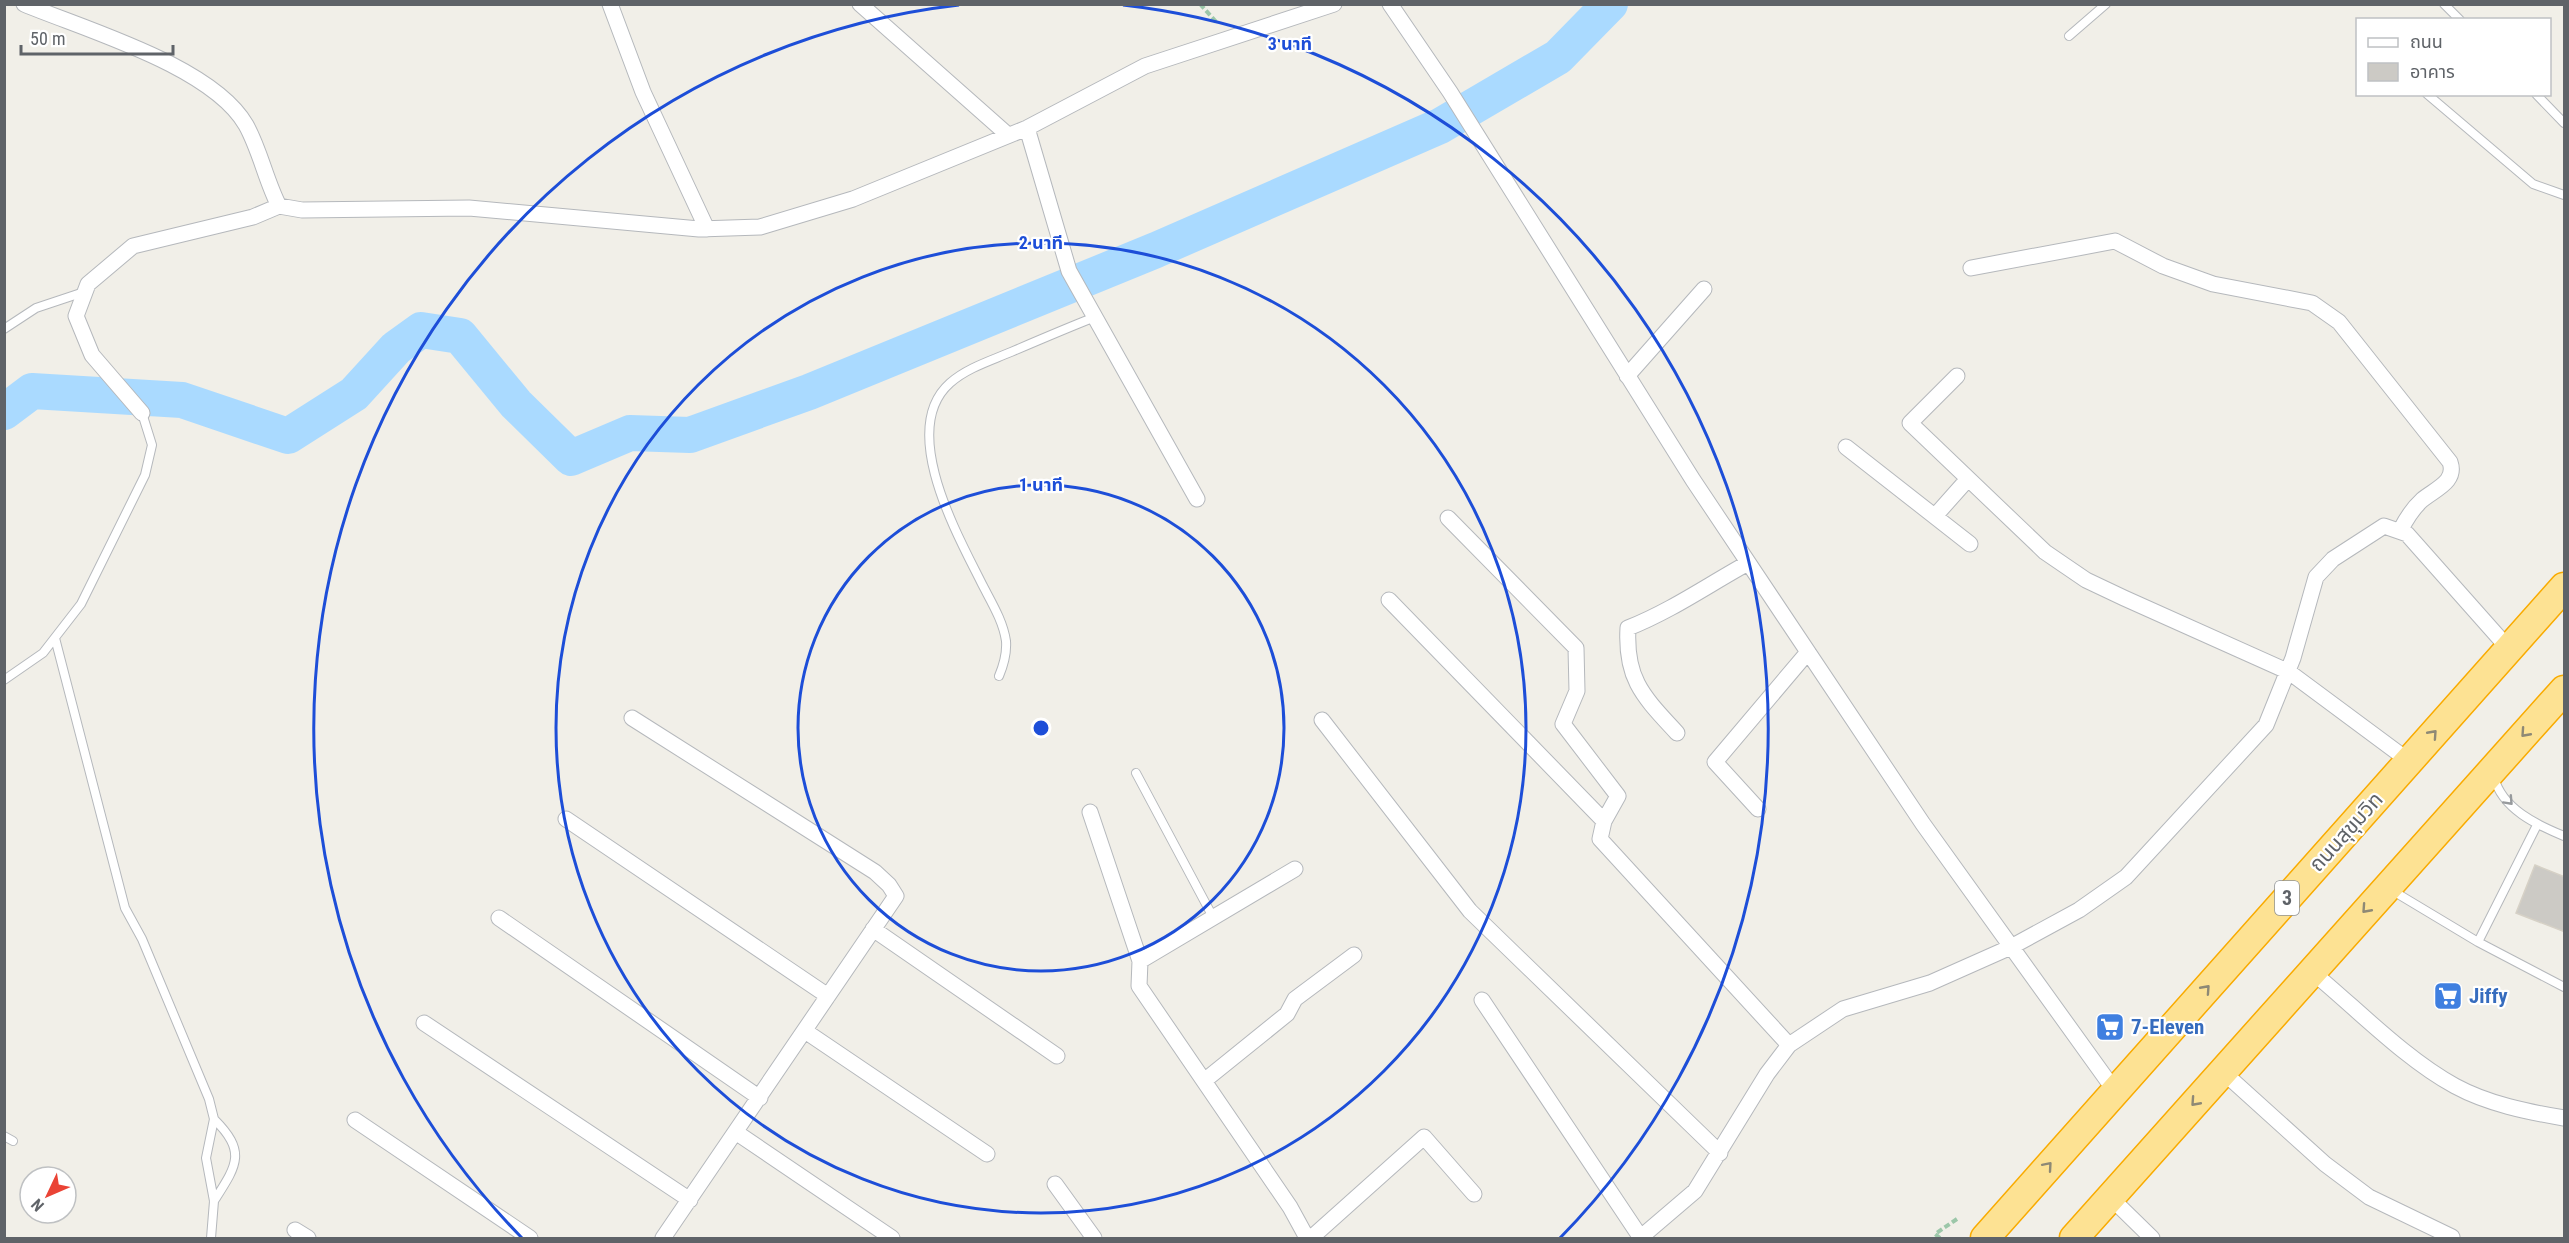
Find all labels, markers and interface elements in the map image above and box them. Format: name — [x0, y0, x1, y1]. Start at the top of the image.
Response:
scale bar — [21, 18, 172, 56]
legend — [2356, 18, 2551, 96]
text: 50 m — [30, 28, 65, 49]
text: ถนน — [2410, 31, 2443, 52]
text: 3 นาที — [1268, 33, 1312, 54]
text: อาคาร — [2410, 61, 2455, 82]
text: 2 นาที — [1019, 232, 1063, 253]
text: 1 นาที — [1019, 474, 1063, 495]
centre of rings — [1031, 718, 1051, 738]
one-way arrow — [2521, 726, 2532, 737]
one-way arrow — [2426, 730, 2437, 741]
street label: ถนนสุขุมวิท — [2304, 788, 2388, 877]
one-way arrow — [2502, 795, 2513, 805]
road number: 3 — [2275, 881, 2299, 915]
one-way arrow — [2362, 902, 2373, 913]
supermarket icon: Jiffy — [2432, 980, 2464, 1012]
place label: Jiffy — [2469, 984, 2508, 1008]
one-way arrow — [2199, 985, 2210, 996]
supermarket icon: 7-Eleven — [2094, 1011, 2126, 1043]
place label: 7-Eleven — [2131, 1015, 2204, 1039]
one-way arrow — [2191, 1095, 2202, 1106]
one-way arrow — [2041, 1163, 2052, 1173]
north arrow — [18, 1165, 78, 1225]
text: N — [27, 1195, 48, 1215]

